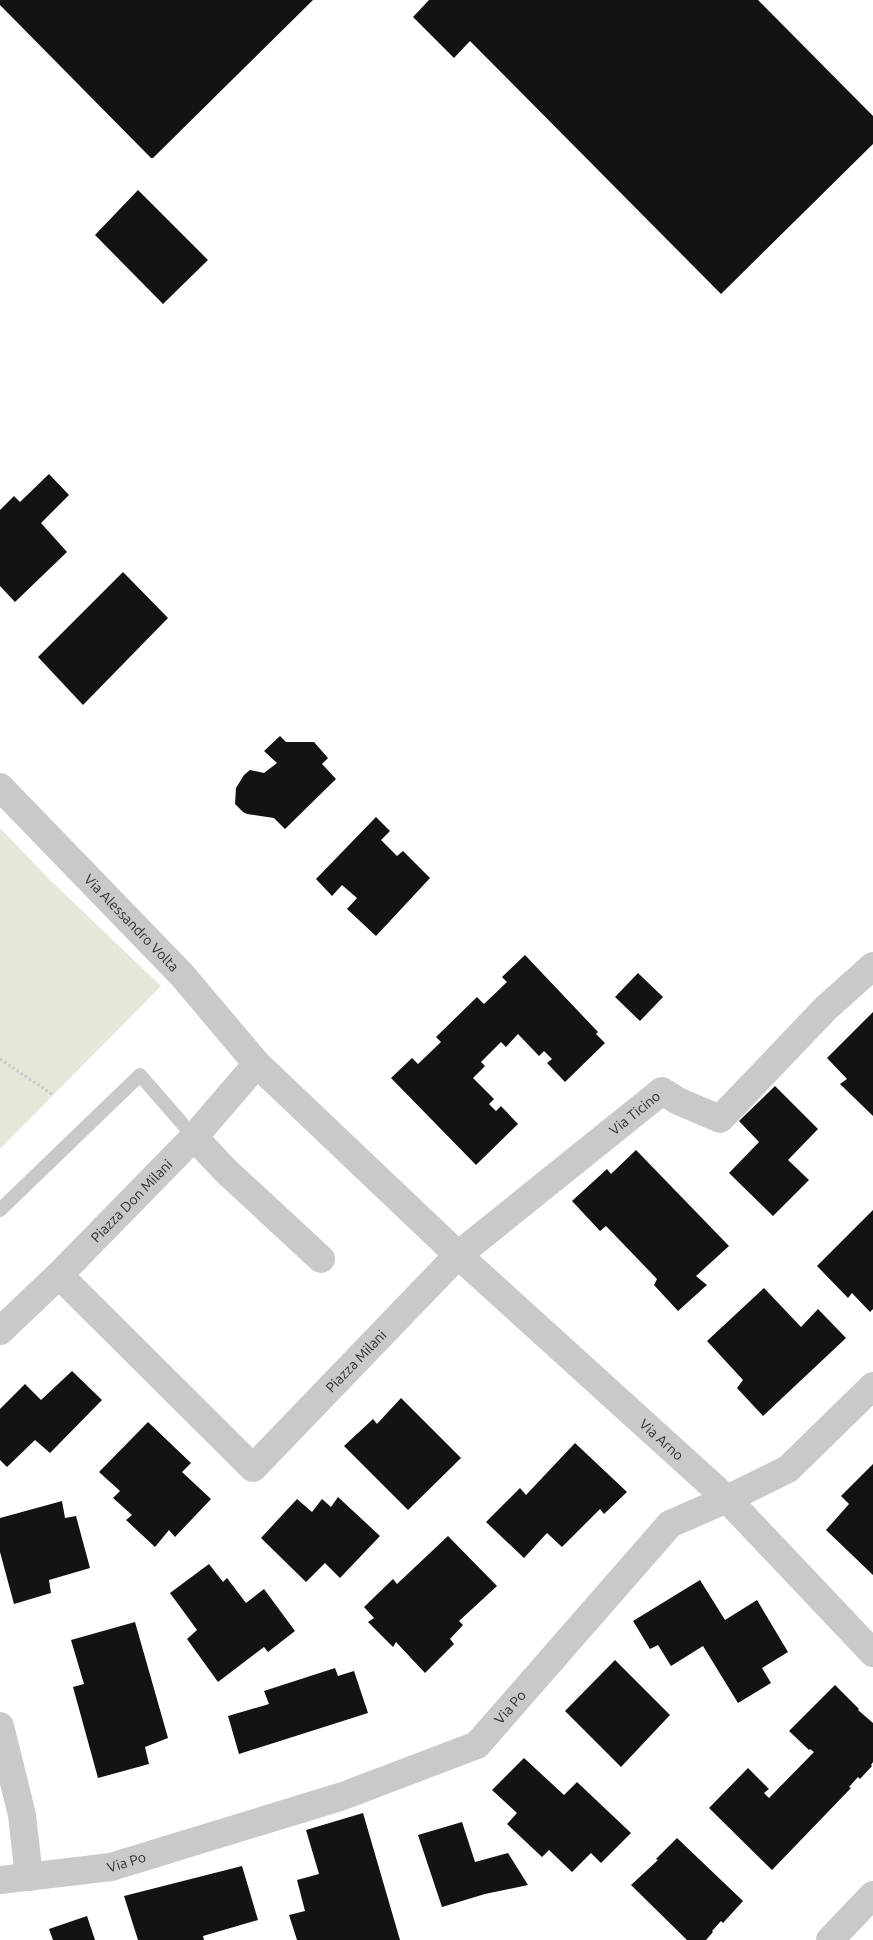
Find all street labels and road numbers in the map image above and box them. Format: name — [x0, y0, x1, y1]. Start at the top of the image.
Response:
street label: Via Alessandro Volta — [81, 871, 182, 975]
street label: Via Ticino — [606, 1088, 663, 1138]
street label: Piazza Don Milani — [87, 1156, 175, 1246]
street label: Piazza Milani — [322, 1327, 389, 1396]
street label: Via Arno — [636, 1416, 687, 1464]
street label: Via Po — [491, 1687, 529, 1727]
street label: Via Po — [105, 1849, 148, 1876]

